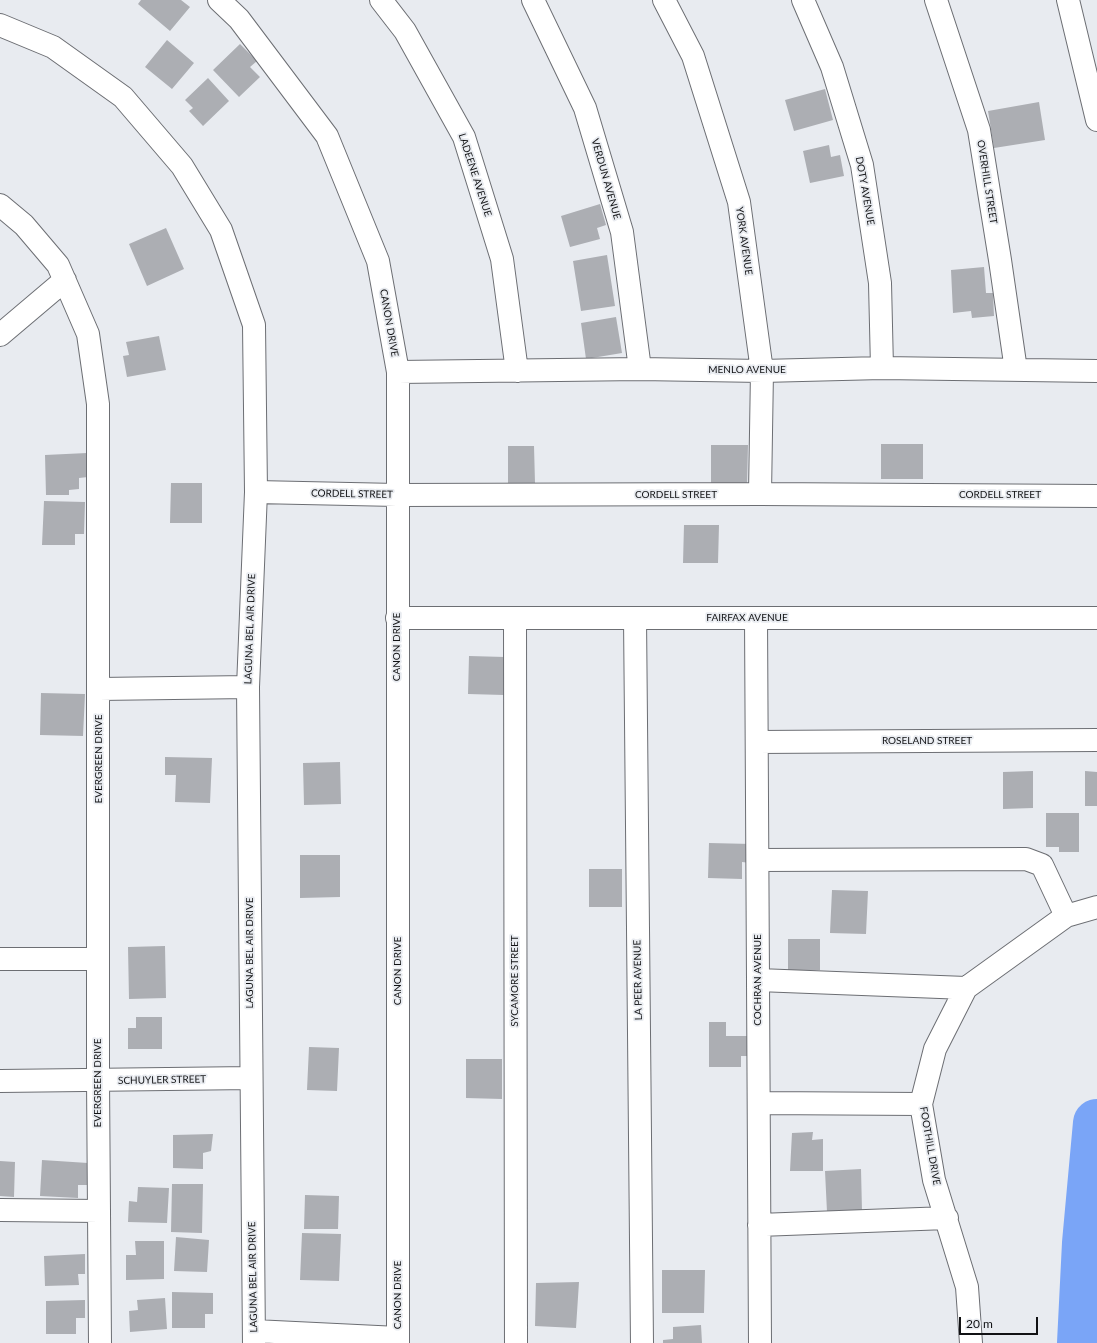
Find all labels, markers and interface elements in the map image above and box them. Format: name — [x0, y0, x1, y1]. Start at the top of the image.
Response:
street label: LADEENE AVENUE — [456, 132, 494, 218]
street label: VERDUN AVENUE — [589, 137, 623, 221]
street label: OVERHILL STREET — [974, 139, 1000, 225]
street label: DOTY AVENUE — [853, 156, 877, 226]
street label: YORK AVENUE — [733, 206, 755, 276]
street label: CANON DRIVE — [377, 288, 401, 358]
street label: MENLO AVENUE — [708, 364, 786, 376]
street label: CORDELL STREET — [311, 487, 393, 501]
street label: CORDELL STREET — [635, 489, 717, 501]
street label: CORDELL STREET — [959, 489, 1041, 501]
street label: LAGUNA BEL AIR DRIVE — [242, 573, 258, 685]
street label: FAIRFAX AVENUE — [706, 612, 788, 624]
street label: CANON DRIVE — [391, 613, 403, 681]
street label: EVERGREEN DRIVE — [93, 714, 105, 804]
street label: ROSELAND STREET — [882, 735, 972, 747]
street label: LAGUNA BEL AIR DRIVE — [244, 898, 256, 1008]
street label: COCHRAN AVENUE — [752, 934, 764, 1026]
street label: SYCAMORE STREET — [509, 935, 521, 1027]
street label: CANON DRIVE — [392, 937, 404, 1005]
street label: LA PEER AVENUE — [631, 940, 645, 1020]
street label: EVERGREEN DRIVE — [92, 1038, 104, 1128]
street label: SCHUYLER STREET — [118, 1073, 206, 1087]
street label: FOOTHILL DRIVE — [917, 1106, 943, 1186]
street label: LAGUNA BEL AIR DRIVE — [246, 1221, 260, 1333]
street label: CANON DRIVE — [392, 1261, 404, 1329]
scale bar — [961, 1309, 1040, 1335]
text: 20 m — [966, 1316, 993, 1331]

